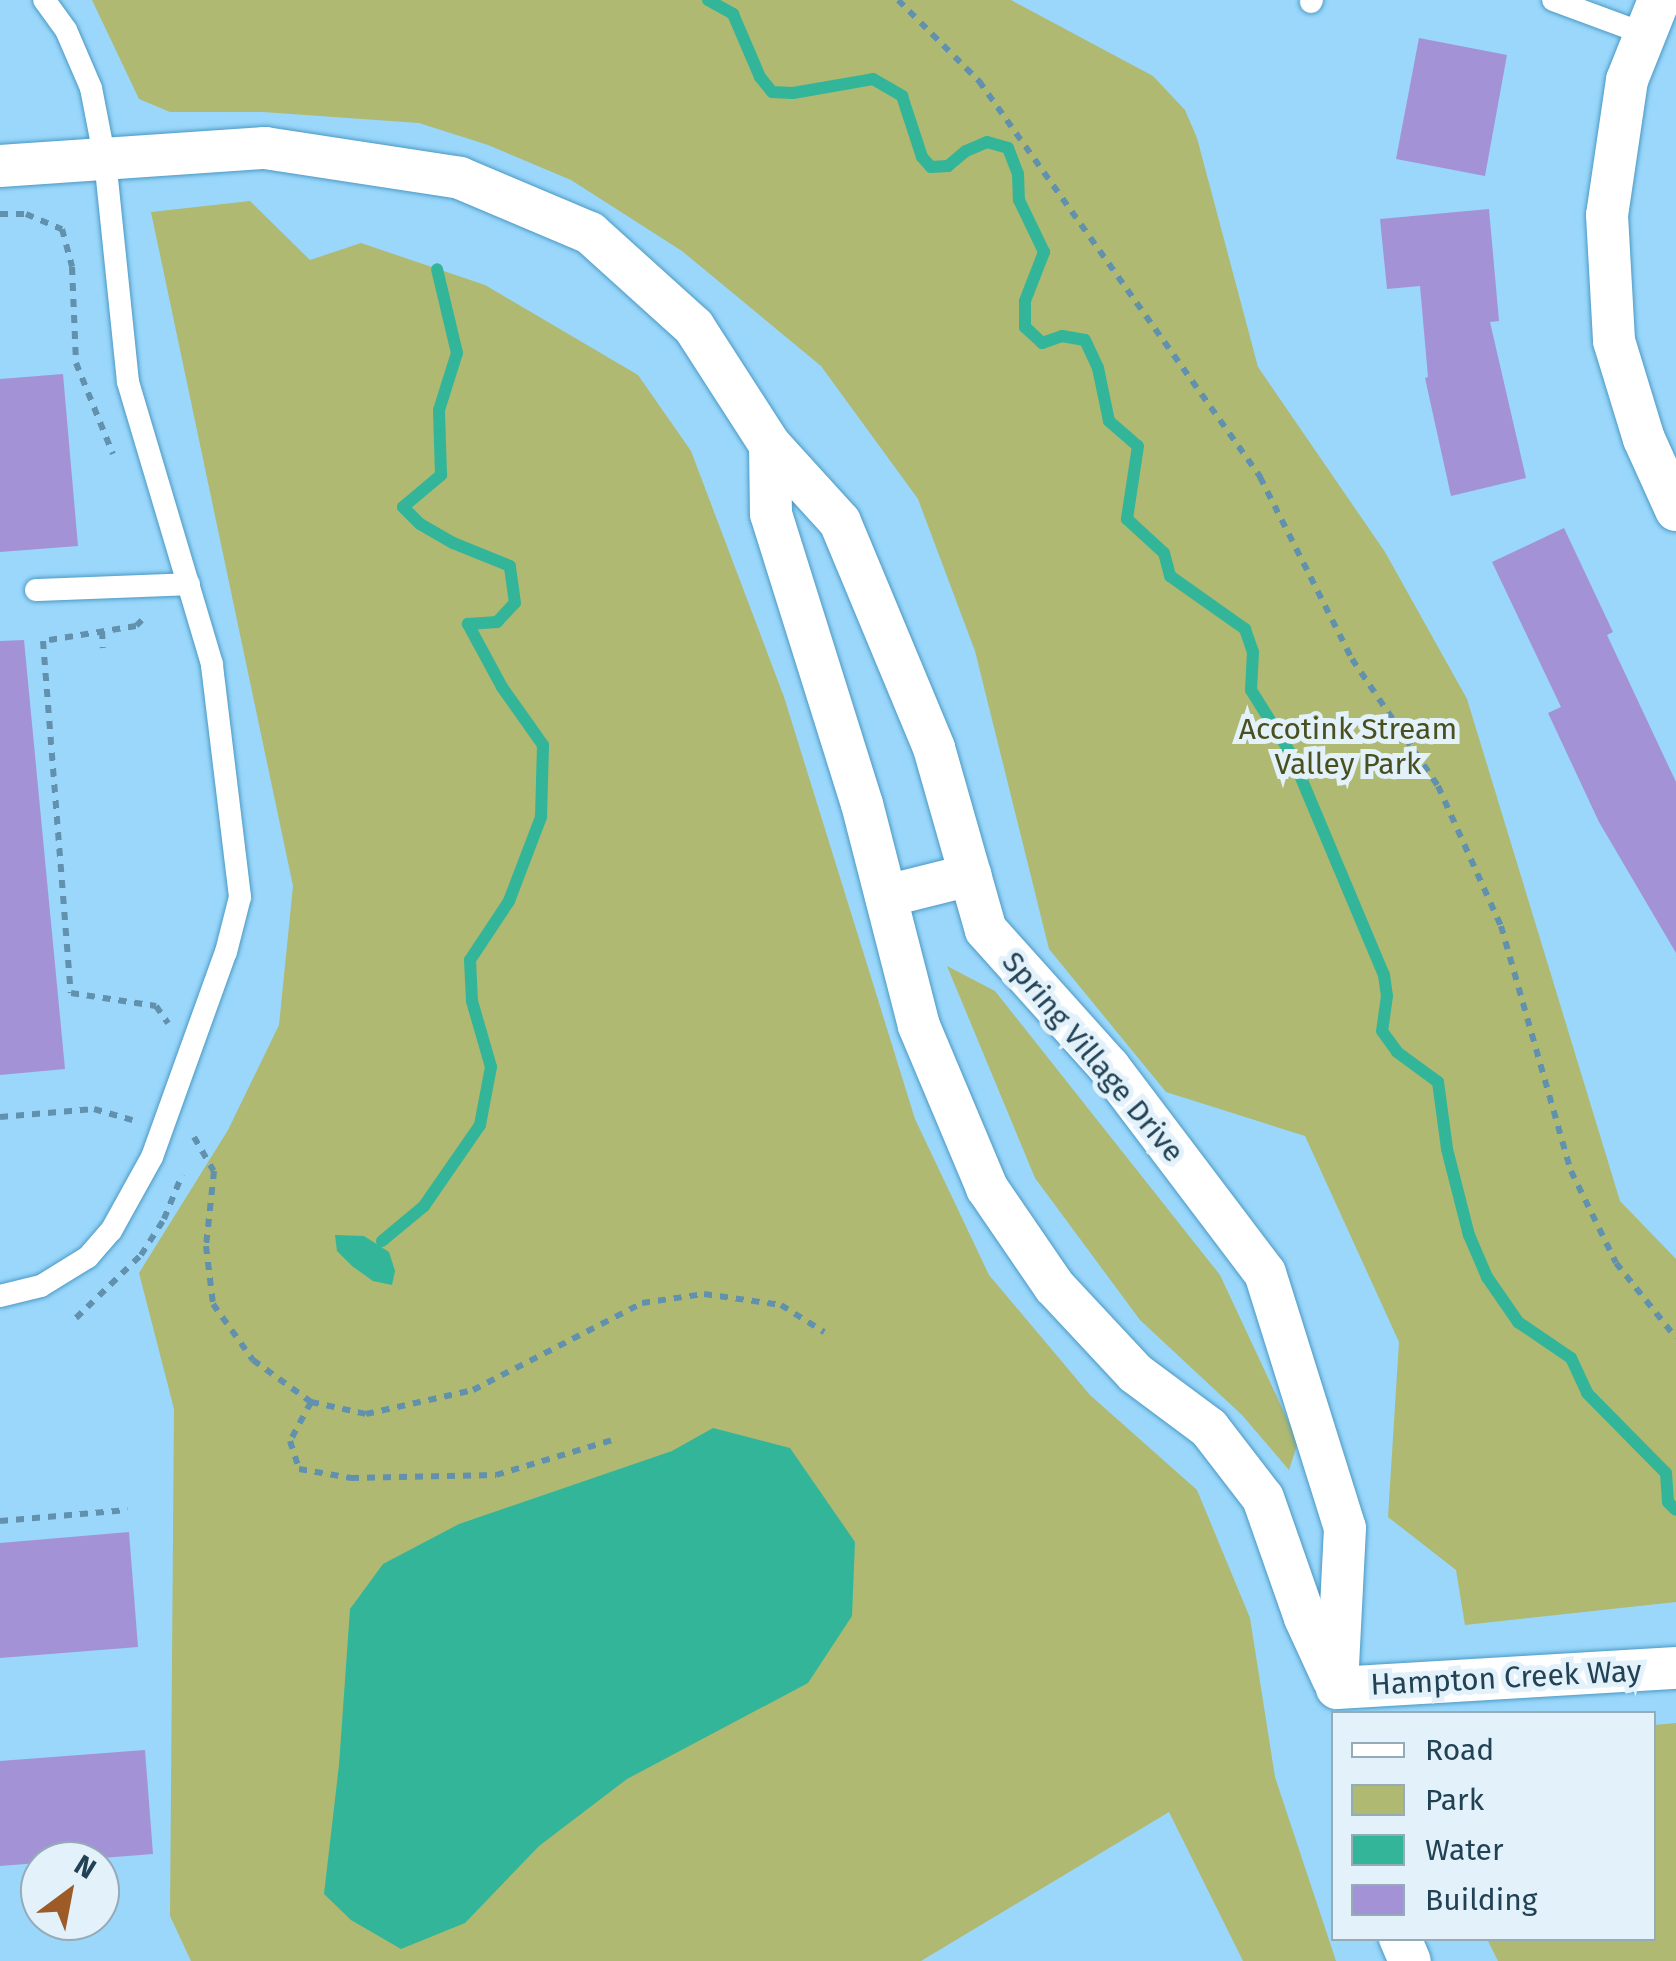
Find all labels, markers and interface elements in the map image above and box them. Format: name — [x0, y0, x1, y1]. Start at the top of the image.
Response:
park label: Accotink Stream Valley Park — [1239, 711, 1457, 782]
street label: Spring Village Drive — [994, 944, 1192, 1170]
street label: Hampton Creek Way — [1370, 1653, 1642, 1703]
legend — [1331, 1711, 1656, 1941]
text: Road — [1425, 1732, 1494, 1768]
text: Park — [1425, 1782, 1484, 1818]
text: Water — [1425, 1832, 1504, 1868]
north arrow — [20, 1841, 120, 1941]
text: N — [68, 1848, 102, 1886]
text: Building — [1425, 1882, 1537, 1918]

